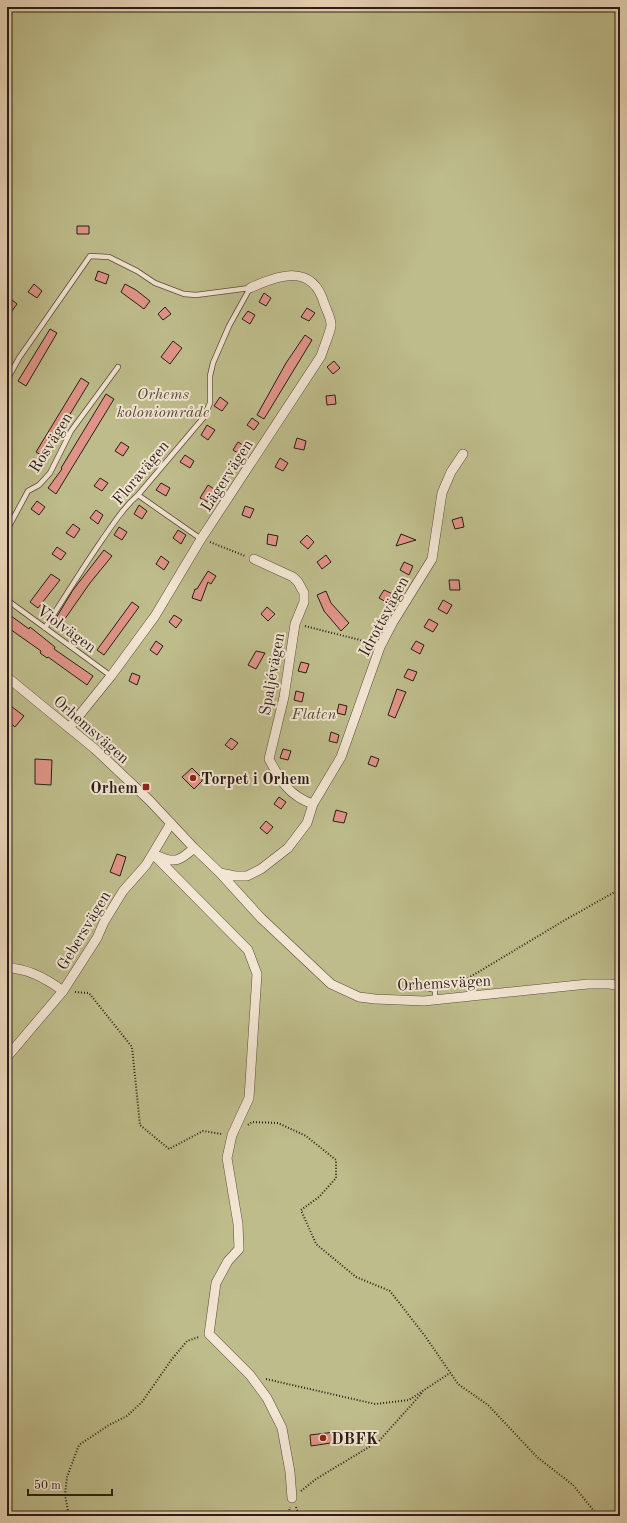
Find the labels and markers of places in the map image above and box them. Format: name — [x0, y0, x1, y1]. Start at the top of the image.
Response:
place label: Torpet i Orhem — [201, 772, 310, 788]
marker: Torpet i Orhem — [188, 773, 198, 783]
place label: Orhem — [90, 781, 138, 797]
marker: Orhem — [141, 782, 151, 792]
place label: DBFK — [331, 1432, 378, 1448]
marker: DBFK — [318, 1433, 328, 1443]

